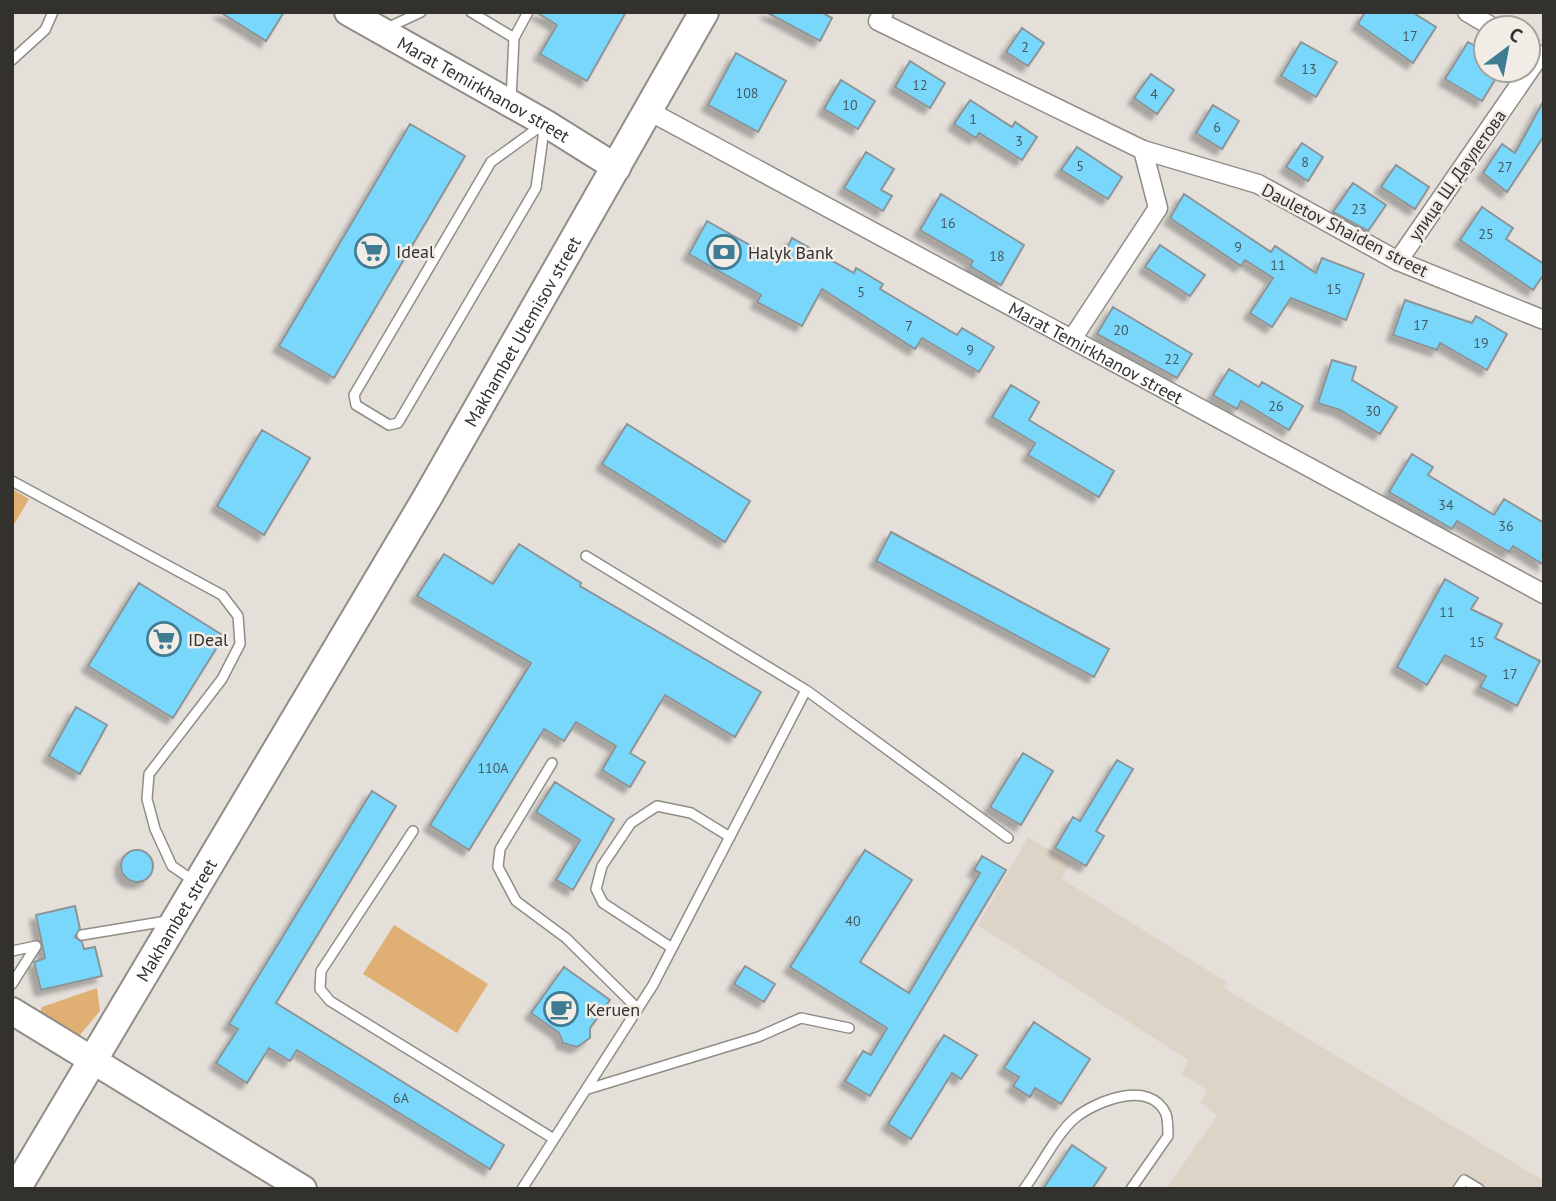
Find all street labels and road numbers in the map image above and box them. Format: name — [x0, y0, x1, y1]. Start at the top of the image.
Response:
street label: Marat Temirkhanov street — [393, 31, 574, 147]
street label: улица Ш. Даулетова — [1403, 105, 1511, 245]
street label: Dauletov Shaiden street — [1258, 178, 1432, 282]
street label: Makhambet Utemisov street — [459, 232, 585, 430]
street label: Marat Temirkhanov street — [1005, 296, 1187, 409]
street label: Makhambet street — [131, 854, 221, 986]

